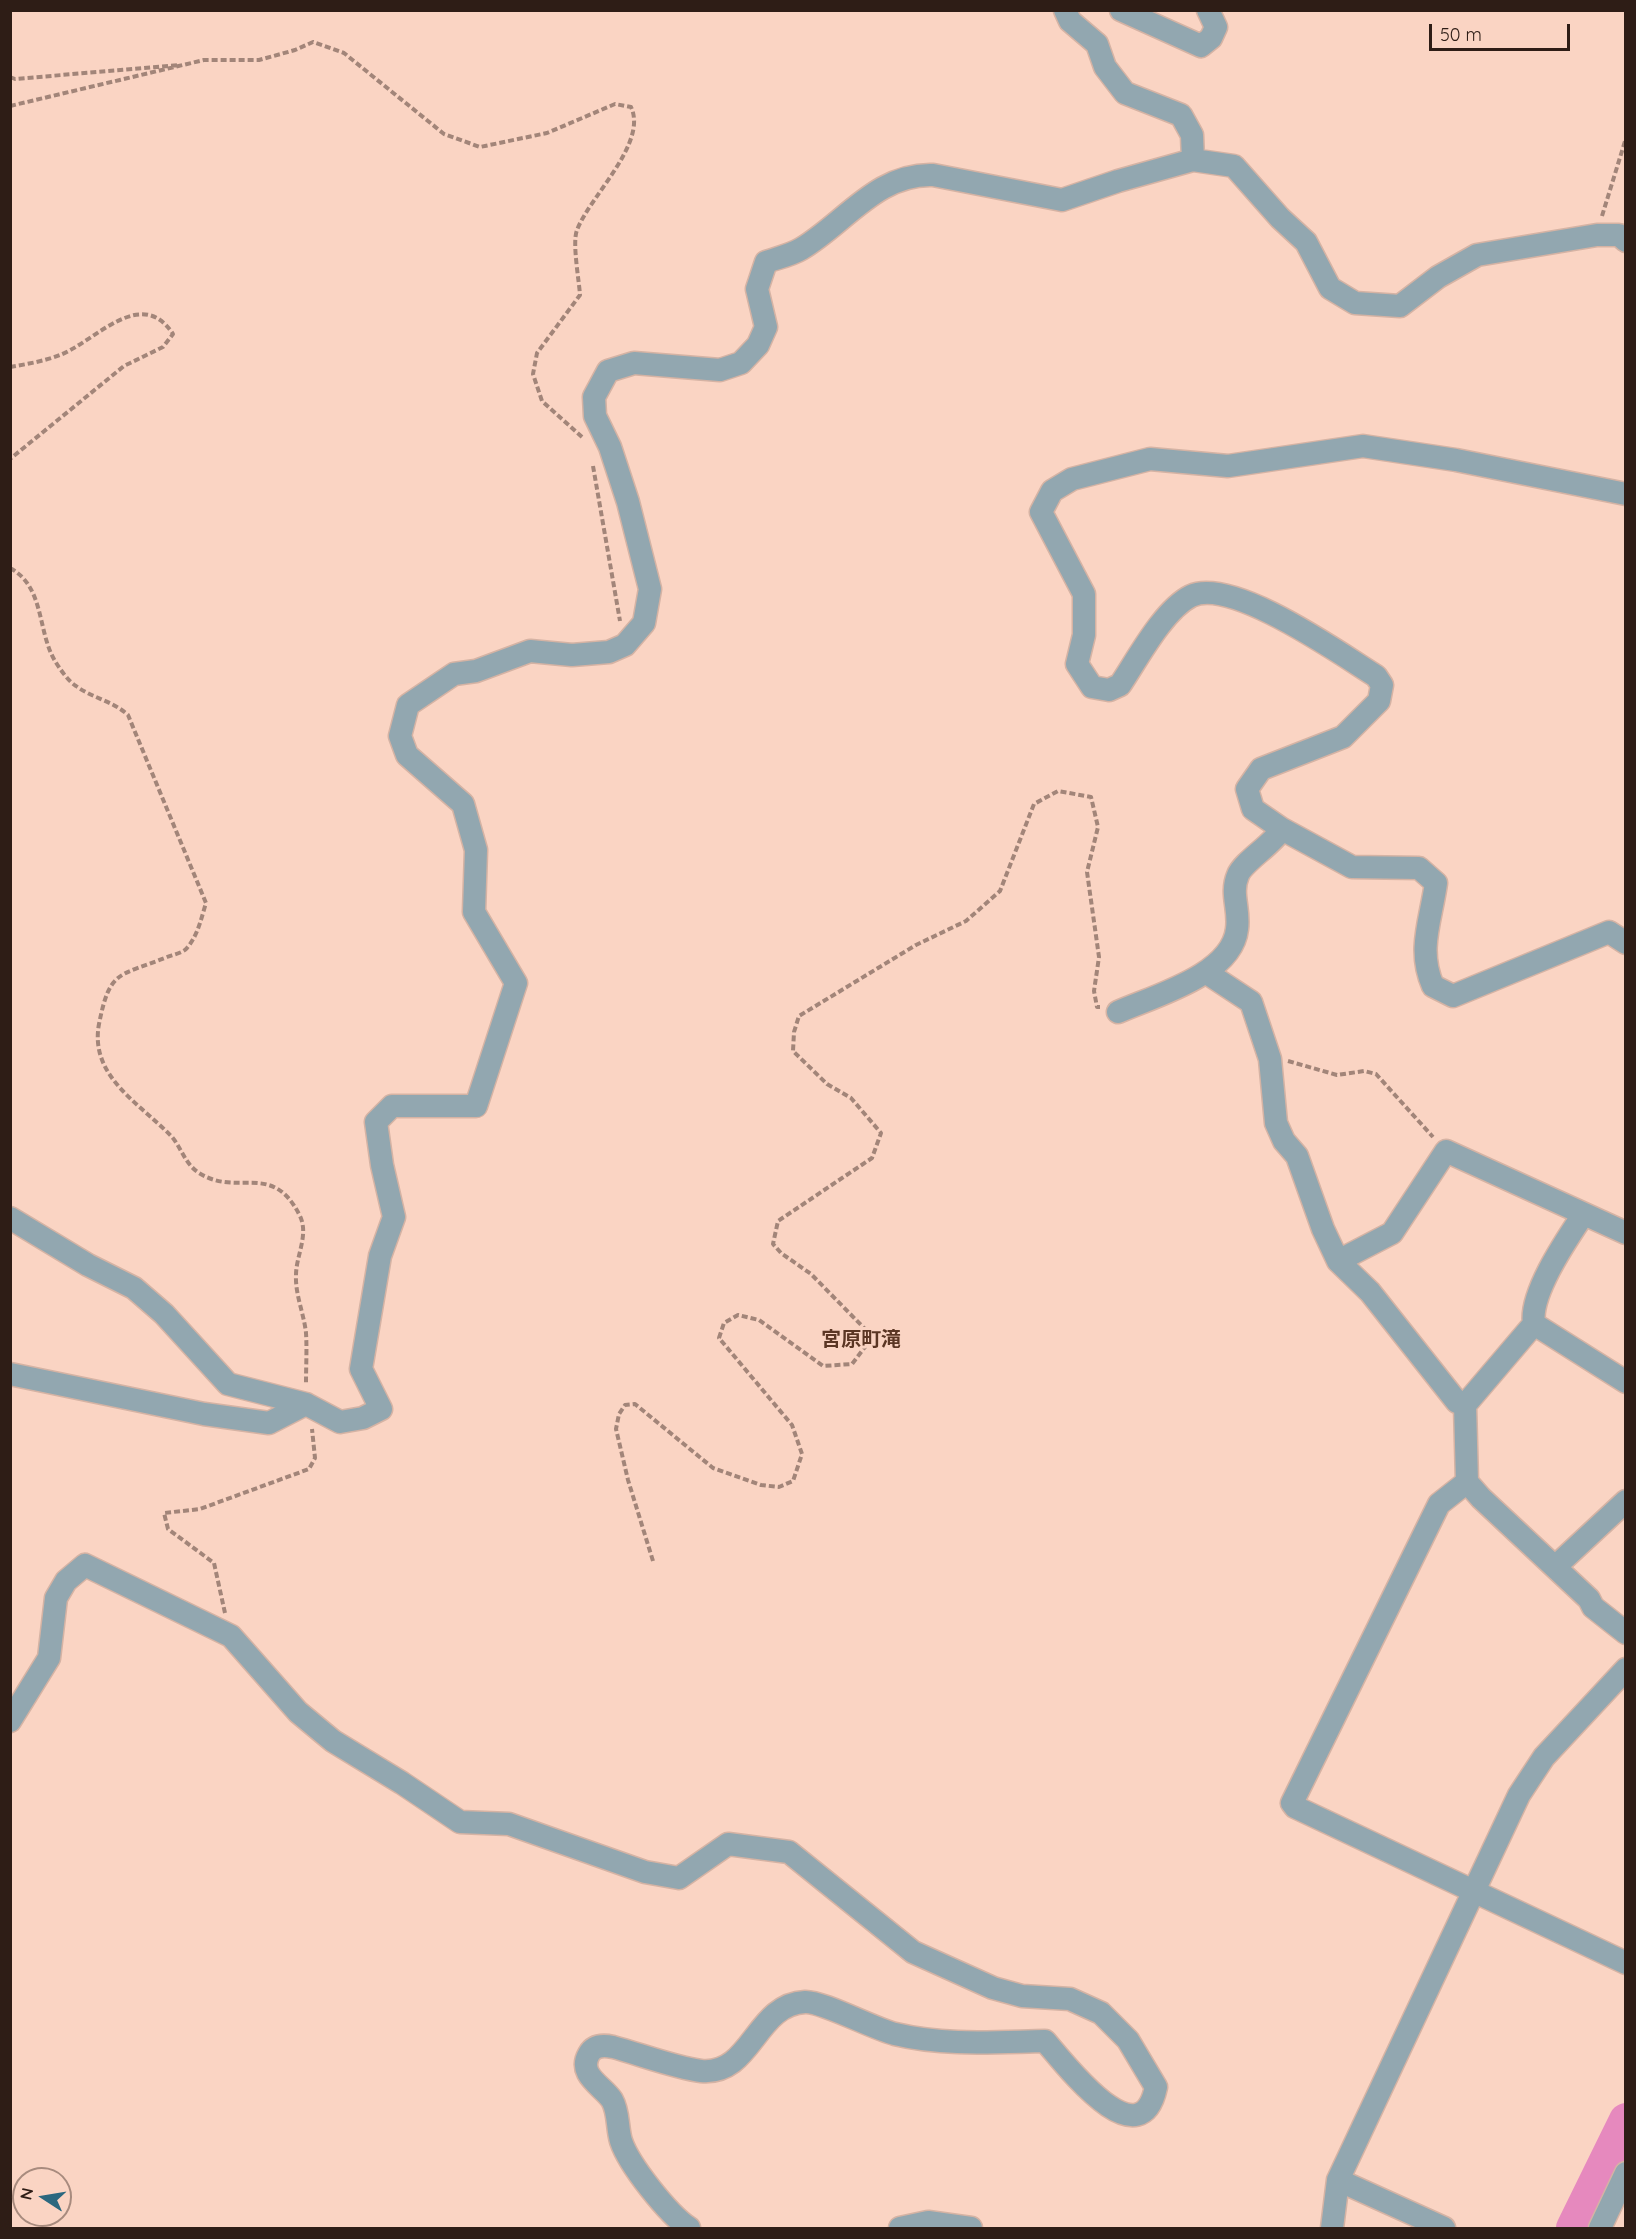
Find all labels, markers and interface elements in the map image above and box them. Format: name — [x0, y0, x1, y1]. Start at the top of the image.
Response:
scale bar — [1432, 12, 1573, 50]
text: 50 m — [1440, 23, 1482, 46]
district label: 宮原町滝 — [821, 1328, 901, 1352]
north arrow — [12, 2167, 72, 2227]
text: N — [15, 2186, 37, 2202]

